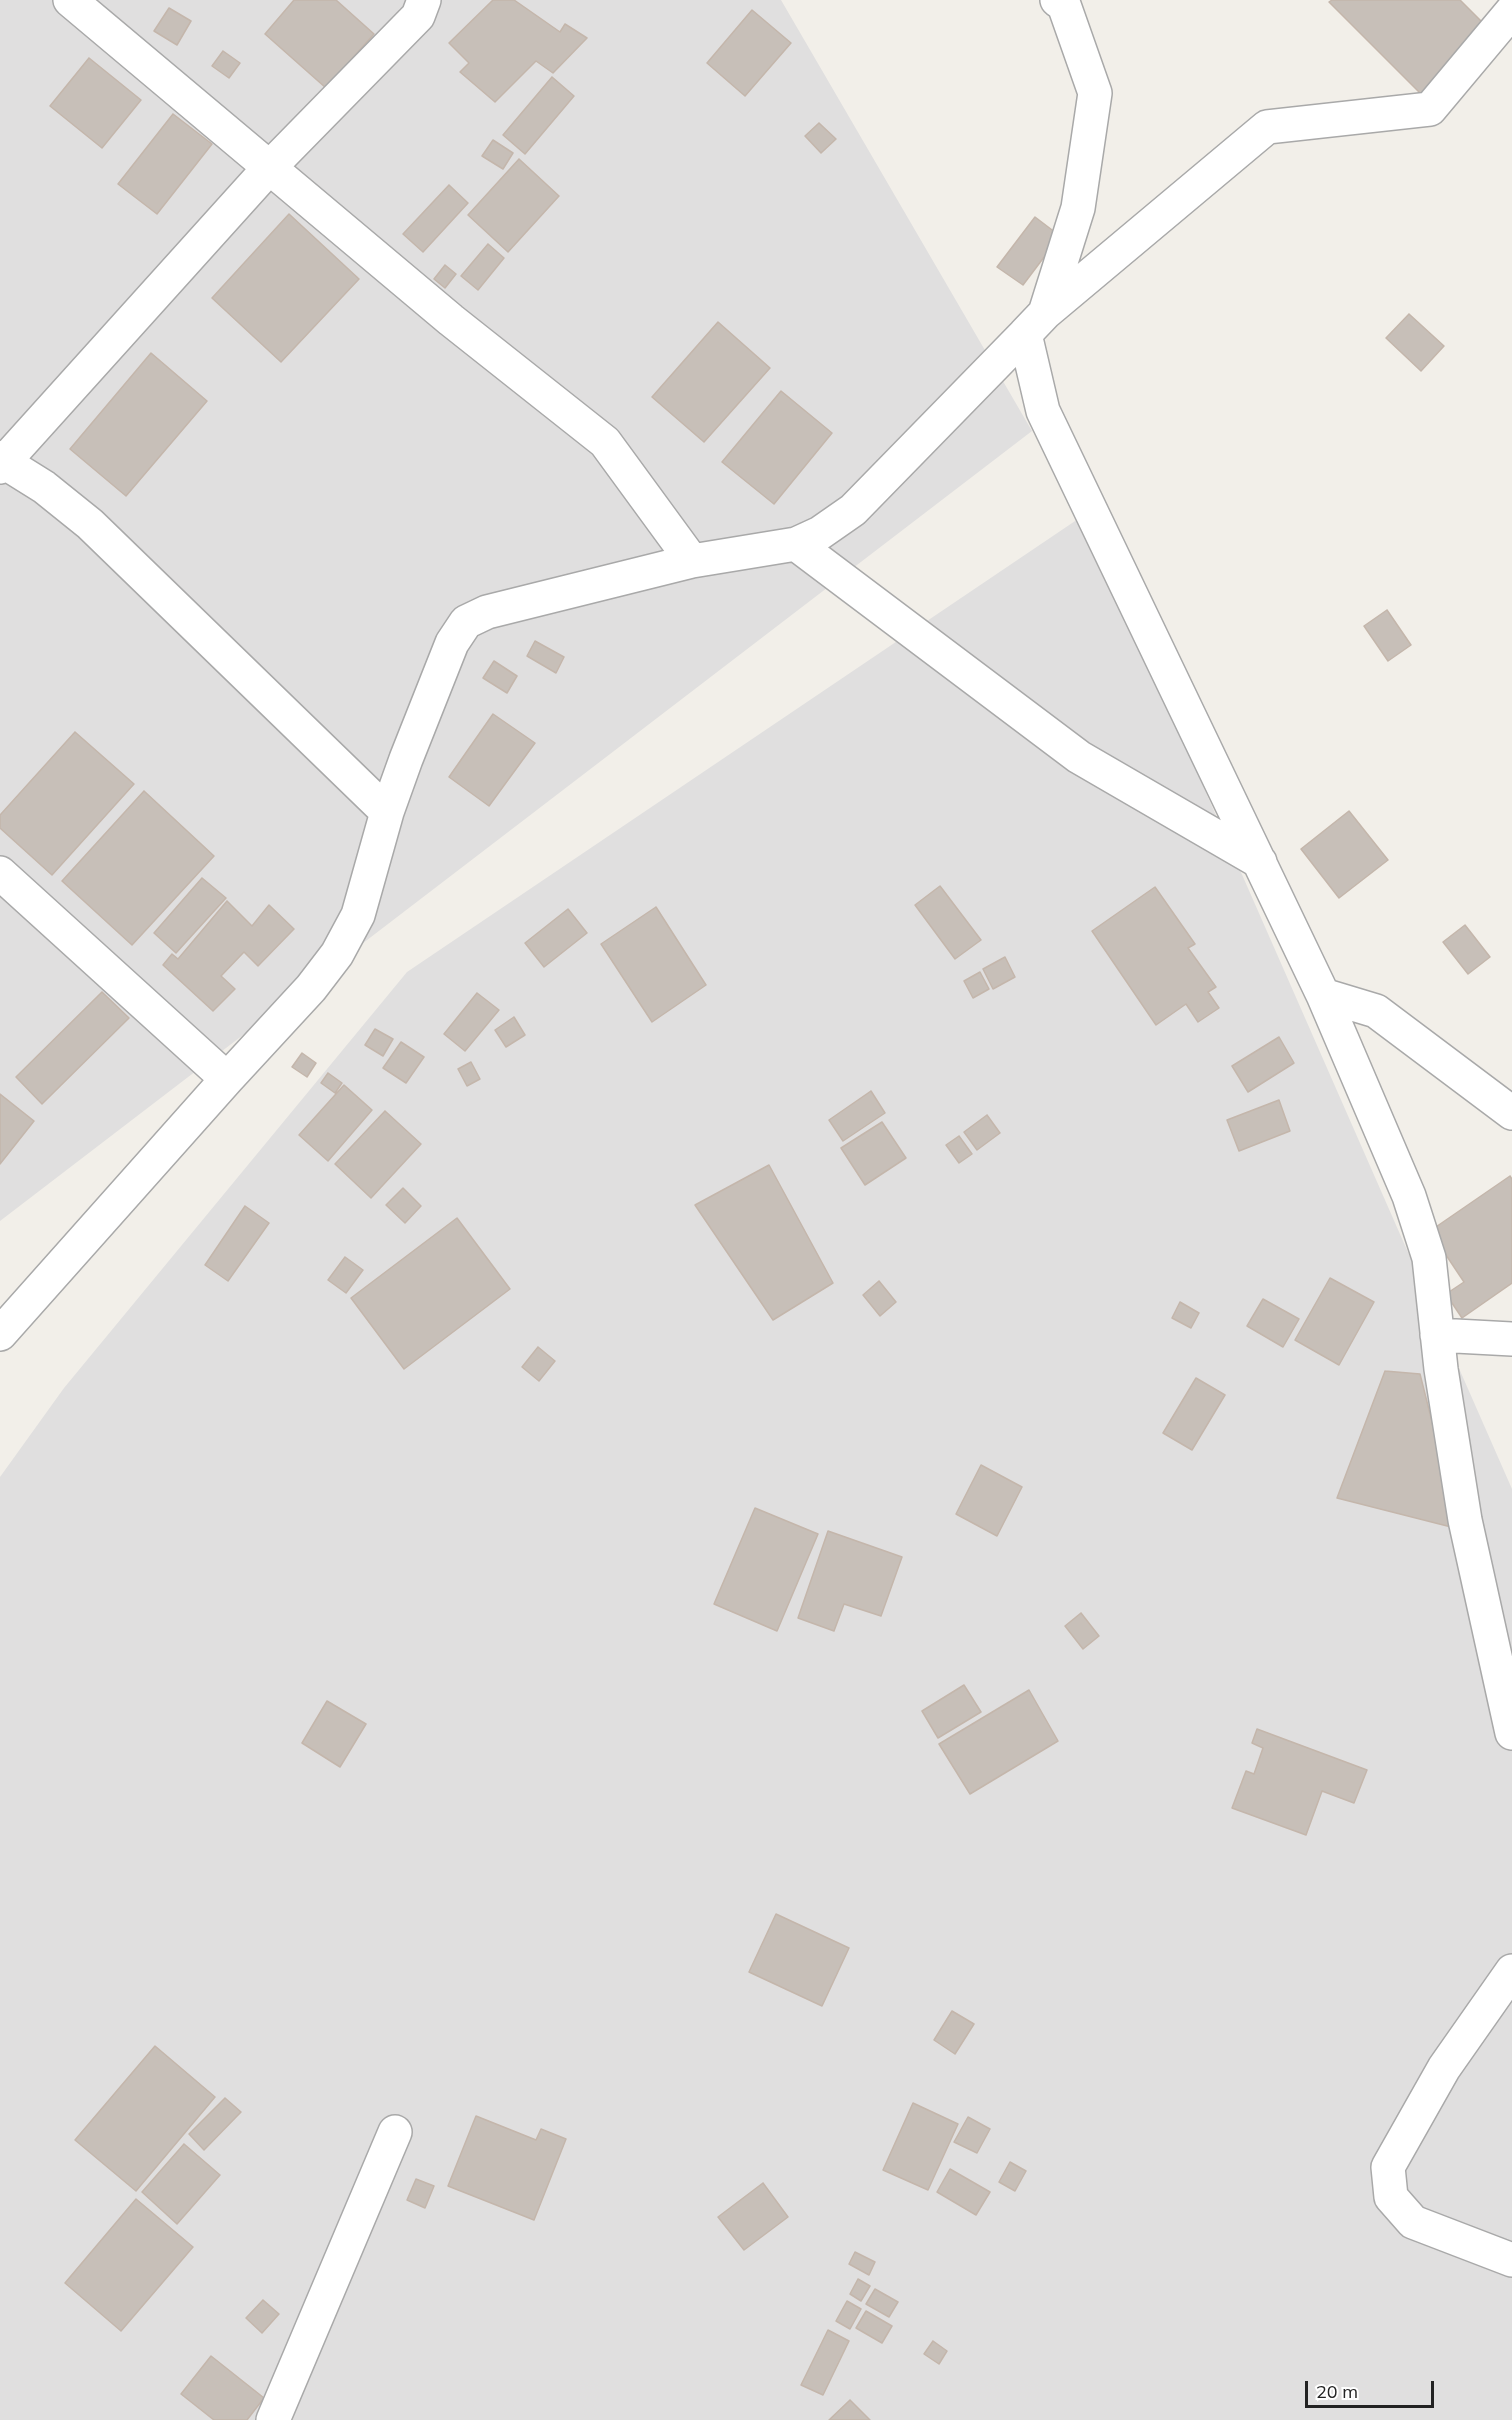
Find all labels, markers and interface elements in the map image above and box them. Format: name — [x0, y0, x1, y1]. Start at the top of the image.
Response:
scale bar — [1308, 2369, 1437, 2407]
text: 20 m — [1316, 2380, 1358, 2403]

